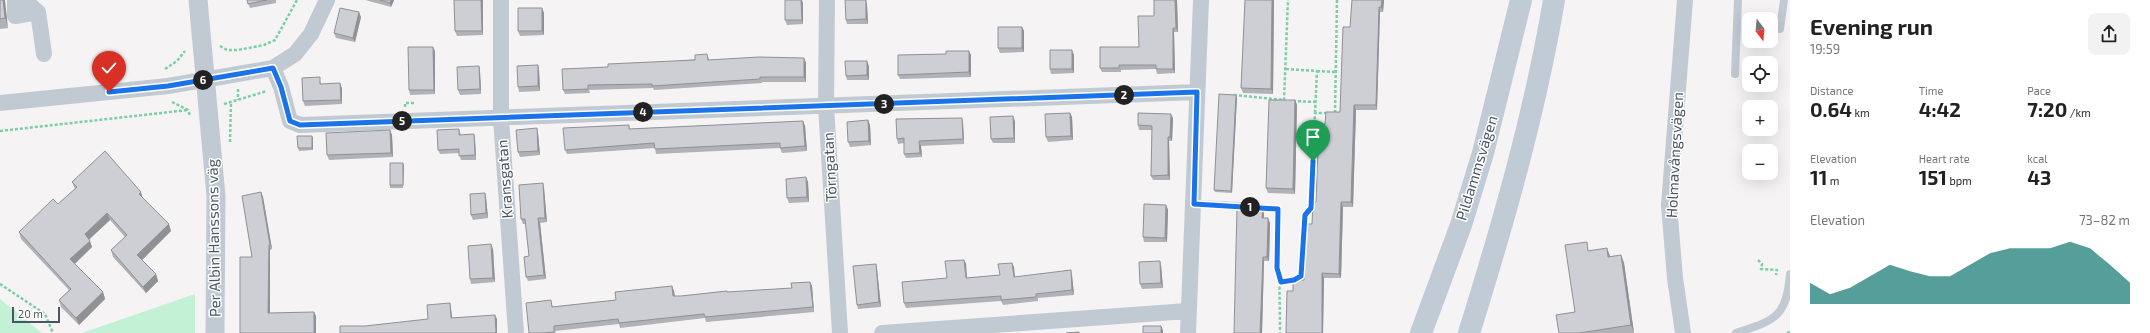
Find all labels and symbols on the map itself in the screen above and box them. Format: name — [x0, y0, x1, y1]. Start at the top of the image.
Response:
north arrow — [1742, 12, 1778, 48]
pin — [92, 51, 126, 92]
pin: 6 — [193, 70, 213, 90]
pin: 2 — [1114, 85, 1134, 105]
street label: Holmavångsvägen — [1662, 91, 1686, 219]
pin: 3 — [874, 94, 894, 114]
pin: 4 — [633, 102, 653, 122]
pin: 5 — [392, 111, 412, 131]
street label: Pildammsvägen — [1452, 113, 1501, 222]
pin — [1296, 120, 1330, 161]
street label: Törngatan — [818, 132, 840, 202]
street label: Kransgatan — [492, 139, 516, 219]
street label: Per Albin Hanssons väg — [203, 158, 223, 317]
pin: 1 — [1240, 197, 1260, 217]
scale bar — [12, 305, 60, 324]

